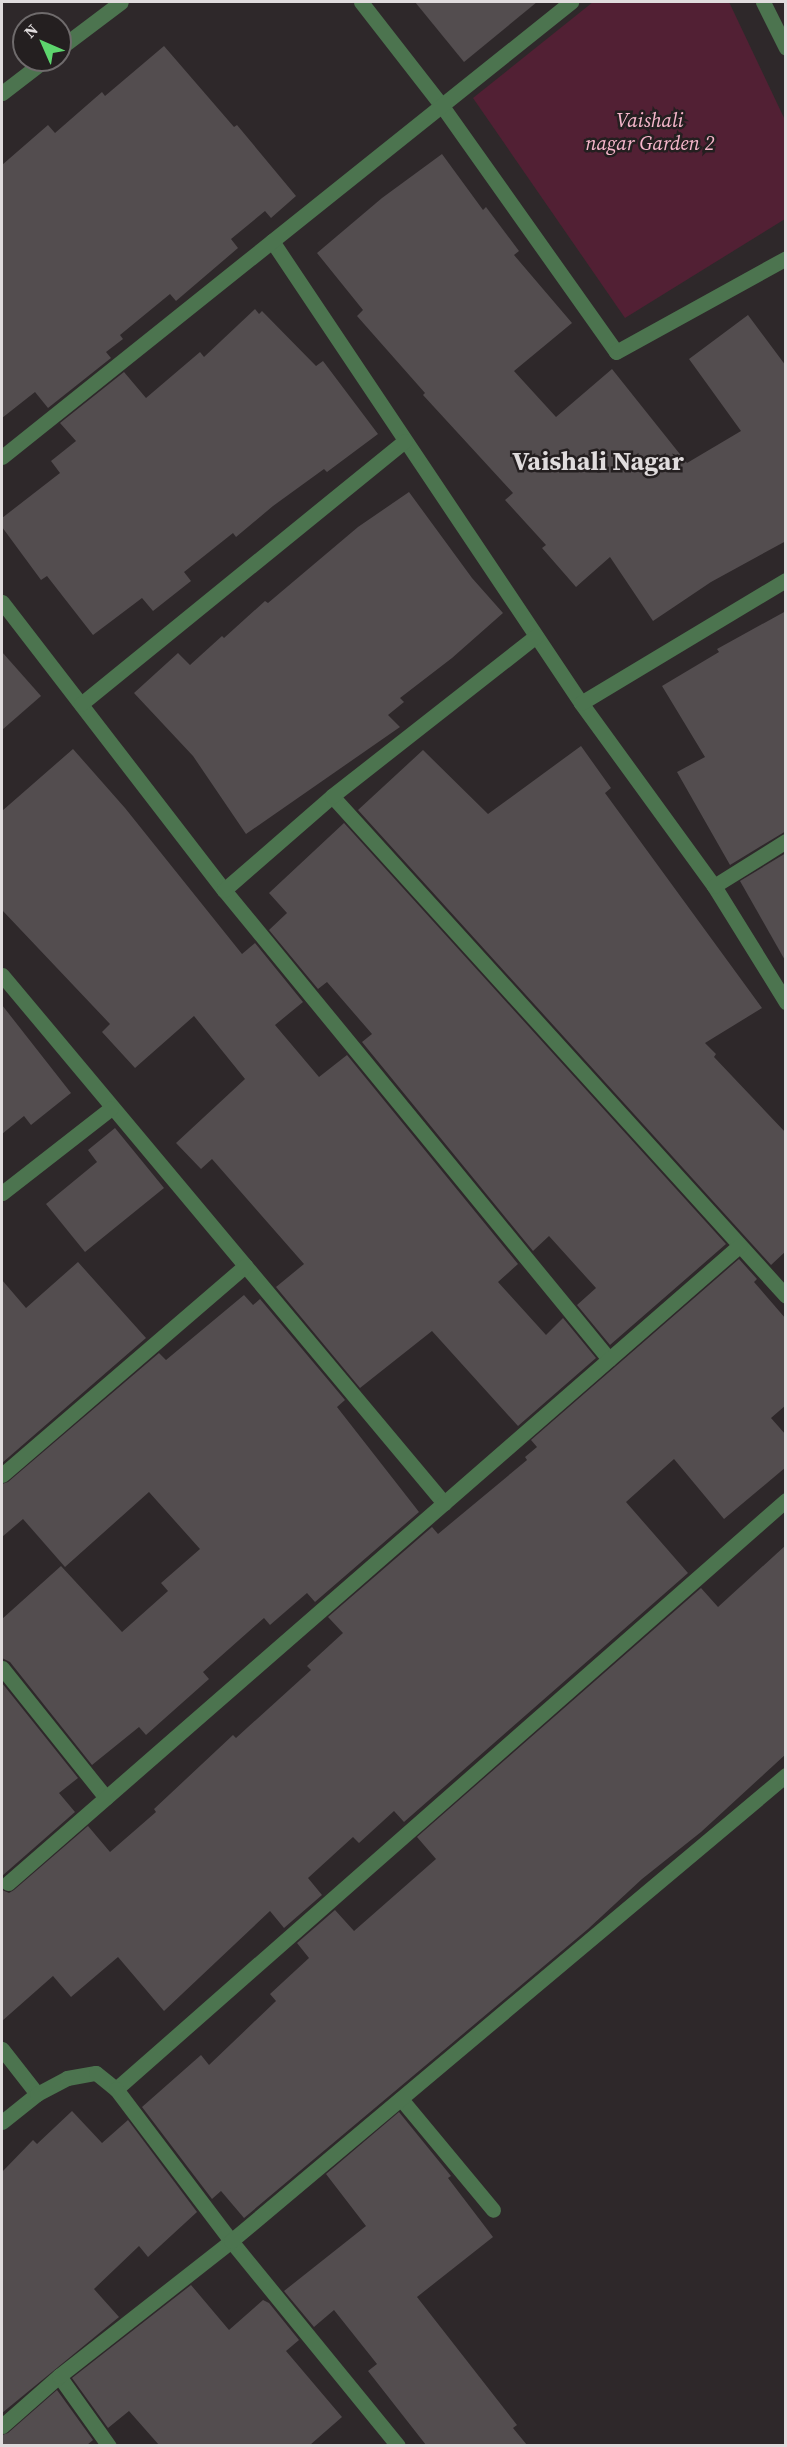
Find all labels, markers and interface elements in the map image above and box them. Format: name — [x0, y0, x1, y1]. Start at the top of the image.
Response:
north arrow — [12, 12, 72, 72]
text: N — [19, 19, 43, 43]
park label: Vaishali nagar Garden 2 — [585, 108, 715, 155]
district label: Vaishali Nagar — [512, 446, 684, 478]

